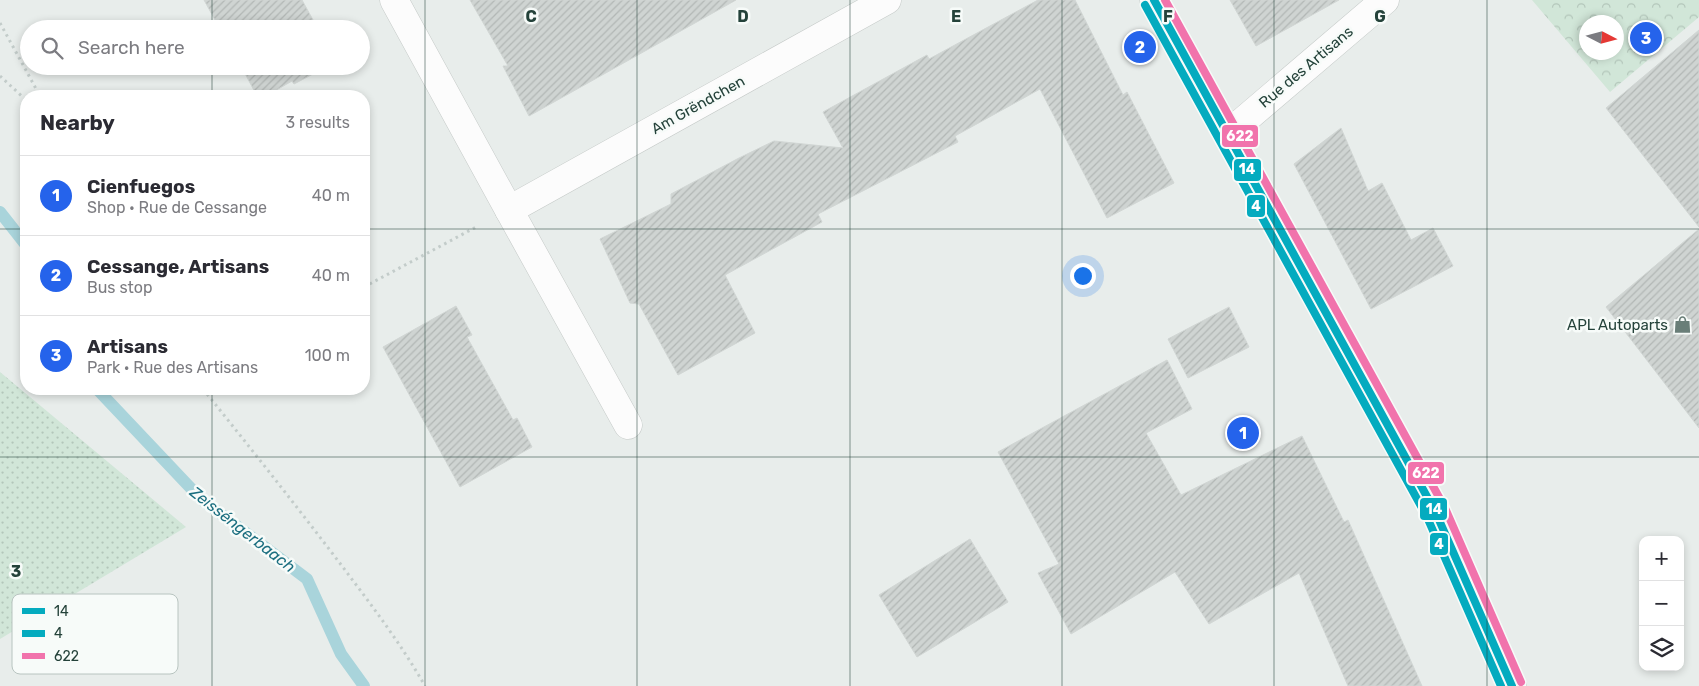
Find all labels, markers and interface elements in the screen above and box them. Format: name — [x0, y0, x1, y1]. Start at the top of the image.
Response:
text: C — [525, 7, 537, 26]
text: D — [737, 7, 749, 26]
text: E — [951, 7, 961, 26]
text: F — [1163, 7, 1173, 26]
text: G — [1374, 7, 1386, 26]
north arrow — [1579, 15, 1624, 60]
pin: 3 — [1630, 19, 1662, 57]
search box — [20, 20, 370, 75]
street label: Rue des Artisans — [1255, 22, 1357, 112]
pin: 2 — [1124, 28, 1156, 66]
icon: search — [38, 34, 66, 62]
text: Search here — [78, 36, 185, 59]
street label: Am Grëndchen — [648, 72, 748, 138]
text: Nearby — [40, 110, 115, 135]
text: 3 results — [285, 113, 350, 132]
line badge: 622 — [1221, 124, 1259, 148]
text: 622 — [1226, 128, 1254, 145]
line badge: 14 — [1233, 158, 1262, 182]
text: 14 — [1239, 161, 1256, 178]
text: Cienfuegos — [87, 175, 195, 198]
text: 1 — [52, 186, 60, 205]
text: 40 m — [312, 186, 350, 205]
line badge: 4 — [1246, 194, 1266, 218]
text: Shop · Rue de Cessange — [87, 198, 267, 217]
text: 4 — [1251, 198, 1261, 215]
text: Cessange, Artisans — [87, 255, 269, 278]
your location — [1070, 263, 1096, 289]
text: 2 — [51, 266, 61, 285]
text: 40 m — [312, 266, 350, 285]
text: Bus stop — [87, 278, 153, 297]
shop icon: APL Autoparts — [1672, 315, 1692, 335]
place label: APL Autoparts — [1567, 316, 1668, 334]
text: Artisans — [87, 335, 168, 358]
text: 3 — [51, 346, 61, 365]
text: 100 m — [305, 346, 350, 365]
text: Park · Rue des Artisans — [87, 358, 258, 377]
pin: 1 — [1227, 414, 1259, 452]
line badge: 622 — [1407, 461, 1445, 485]
text: 622 — [1412, 465, 1440, 482]
water label: Zeisséngerbaach — [185, 482, 299, 576]
line badge: 14 — [1419, 497, 1448, 521]
text: 14 — [1426, 501, 1443, 518]
line badge: 4 — [1429, 532, 1449, 556]
text: 4 — [1434, 536, 1444, 553]
map controls — [1639, 536, 1684, 671]
button: + — [1639, 536, 1684, 581]
text: 3 — [11, 562, 21, 581]
button: − — [1639, 581, 1684, 626]
legend — [12, 594, 178, 674]
text: 14 — [54, 603, 69, 620]
text: 4 — [54, 625, 63, 642]
button: layers — [1639, 626, 1684, 671]
text: 622 — [54, 648, 79, 665]

